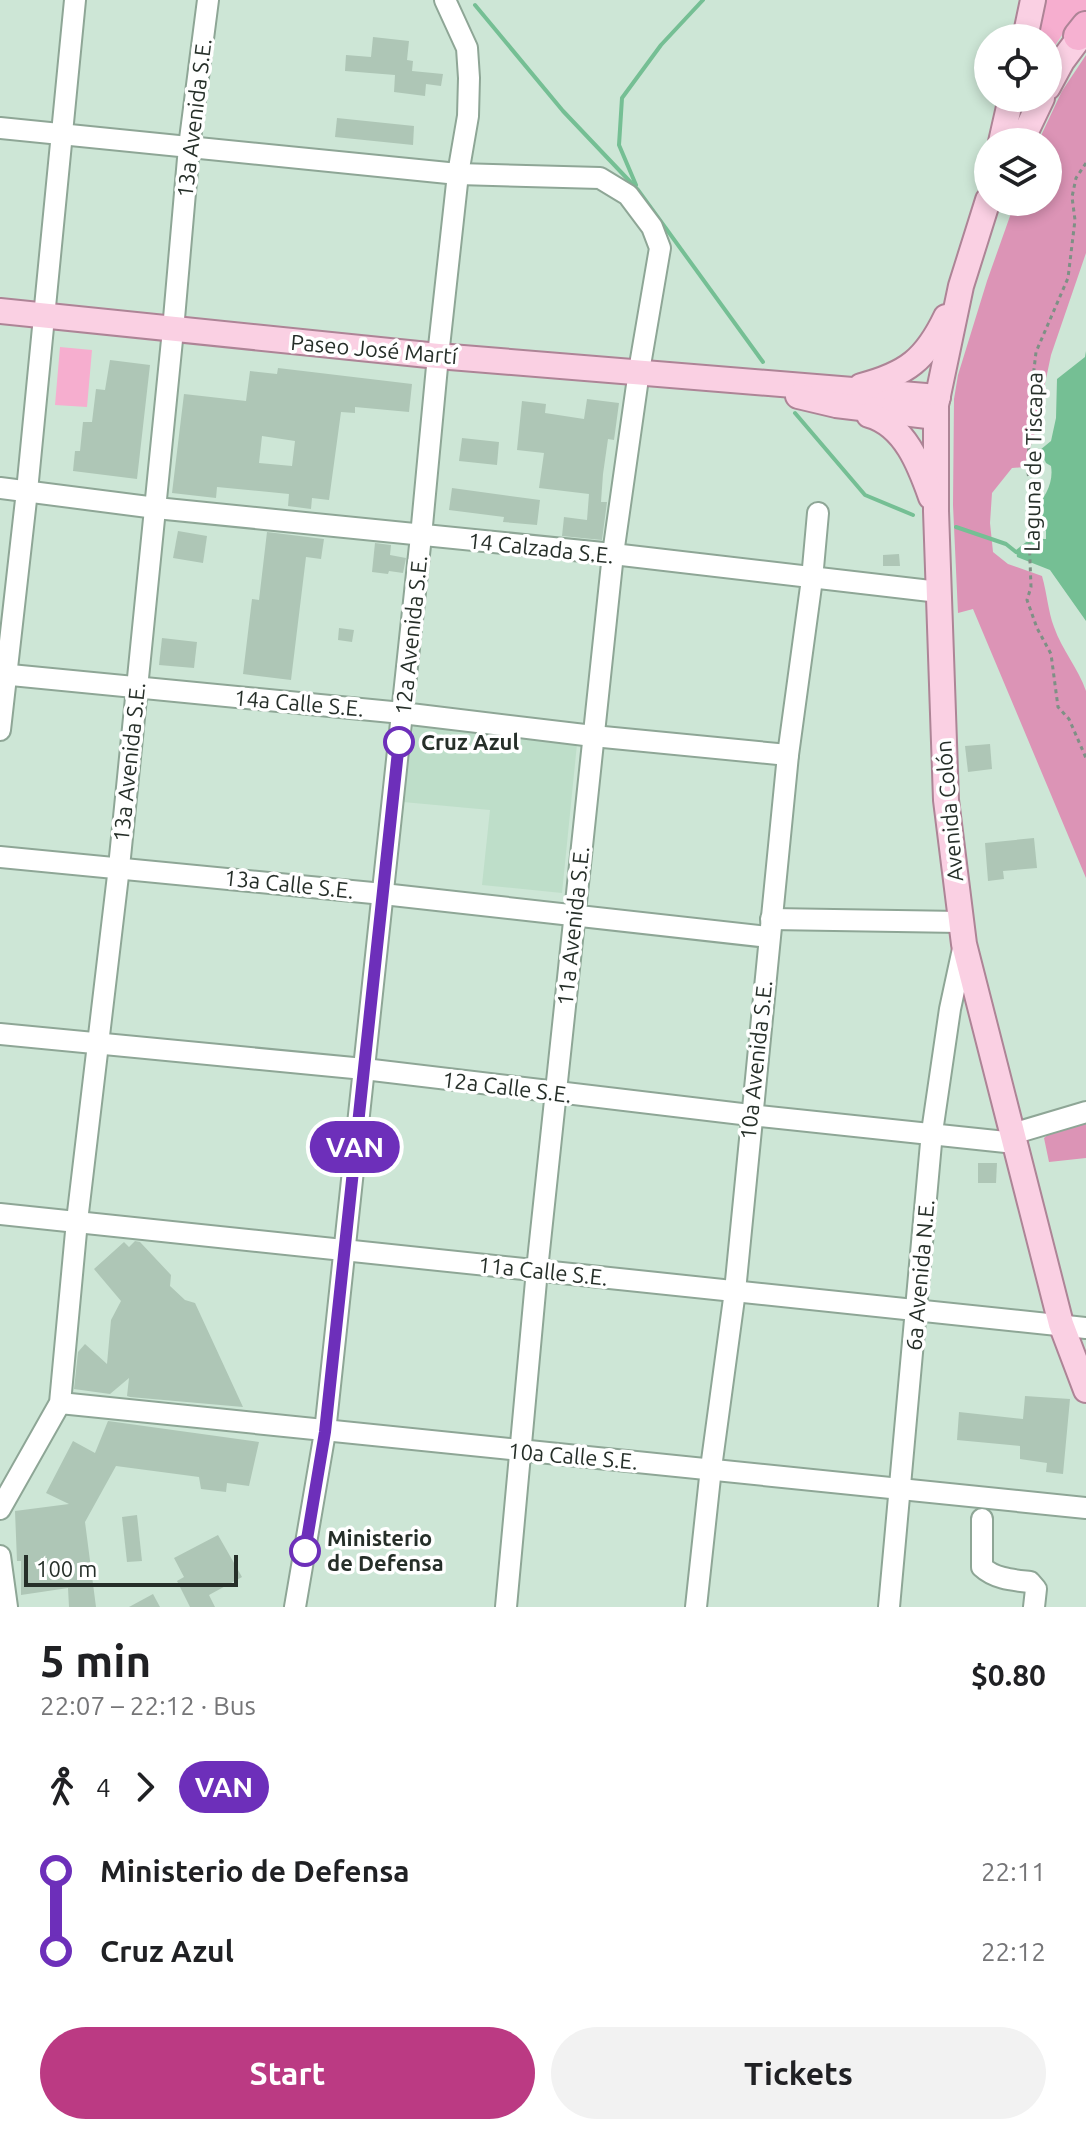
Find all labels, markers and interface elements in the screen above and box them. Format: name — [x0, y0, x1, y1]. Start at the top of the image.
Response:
map controls — [974, 24, 1062, 216]
button: locate — [974, 24, 1062, 112]
street label: 13a Avenida S.E. — [171, 37, 216, 199]
button: layers — [974, 128, 1062, 216]
street label: Paseo José Martí — [290, 329, 459, 368]
street label: Laguna de Tiscapa — [1018, 372, 1047, 552]
street label: 14 Calzada S.E. — [467, 527, 615, 568]
street label: 12a Avenida S.E. — [390, 554, 431, 716]
street label: 13a Avenida S.E. — [108, 681, 149, 843]
street label: 14a Calle S.E. — [233, 684, 365, 721]
marker: Cruz Azul — [384, 727, 414, 757]
place label: Cruz Azul — [421, 729, 519, 754]
street label: Avenida Colón — [930, 739, 967, 883]
street label: 11a Avenida S.E. — [552, 845, 593, 1007]
street label: 13a Calle S.E. — [223, 864, 355, 903]
street label: 10a Avenida S.E. — [735, 979, 776, 1141]
street label: 12a Calle S.E. — [441, 1066, 573, 1107]
line badge: VAN — [309, 1121, 401, 1173]
text: VAN — [326, 1131, 384, 1162]
street label: 6a Avenida N.E. — [900, 1198, 939, 1352]
street label: 11a Calle S.E. — [477, 1251, 609, 1290]
street label: 10a Calle S.E. — [507, 1437, 639, 1474]
place label: Ministerio de Defensa — [327, 1525, 444, 1575]
marker: Ministerio de Defensa — [290, 1536, 320, 1566]
scale bar — [24, 1551, 238, 1587]
text: 100 m — [36, 1556, 97, 1581]
text: 5 min — [40, 1636, 151, 1685]
text: $0.80 — [971, 1658, 1046, 1692]
text: 22:07 – 22:12 · Bus — [40, 1691, 256, 1720]
icon: walk — [40, 1765, 84, 1809]
icon: forward — [123, 1765, 167, 1809]
text: VAN — [195, 1771, 253, 1802]
text: 4 — [96, 1773, 111, 1802]
text: Ministerio de Defensa — [100, 1854, 410, 1888]
text: 22:11 — [981, 1857, 1046, 1886]
text: Cruz Azul — [100, 1934, 234, 1968]
text: 22:12 — [981, 1937, 1046, 1966]
button: Start — [40, 2027, 535, 2119]
button: Tickets — [551, 2027, 1046, 2119]

